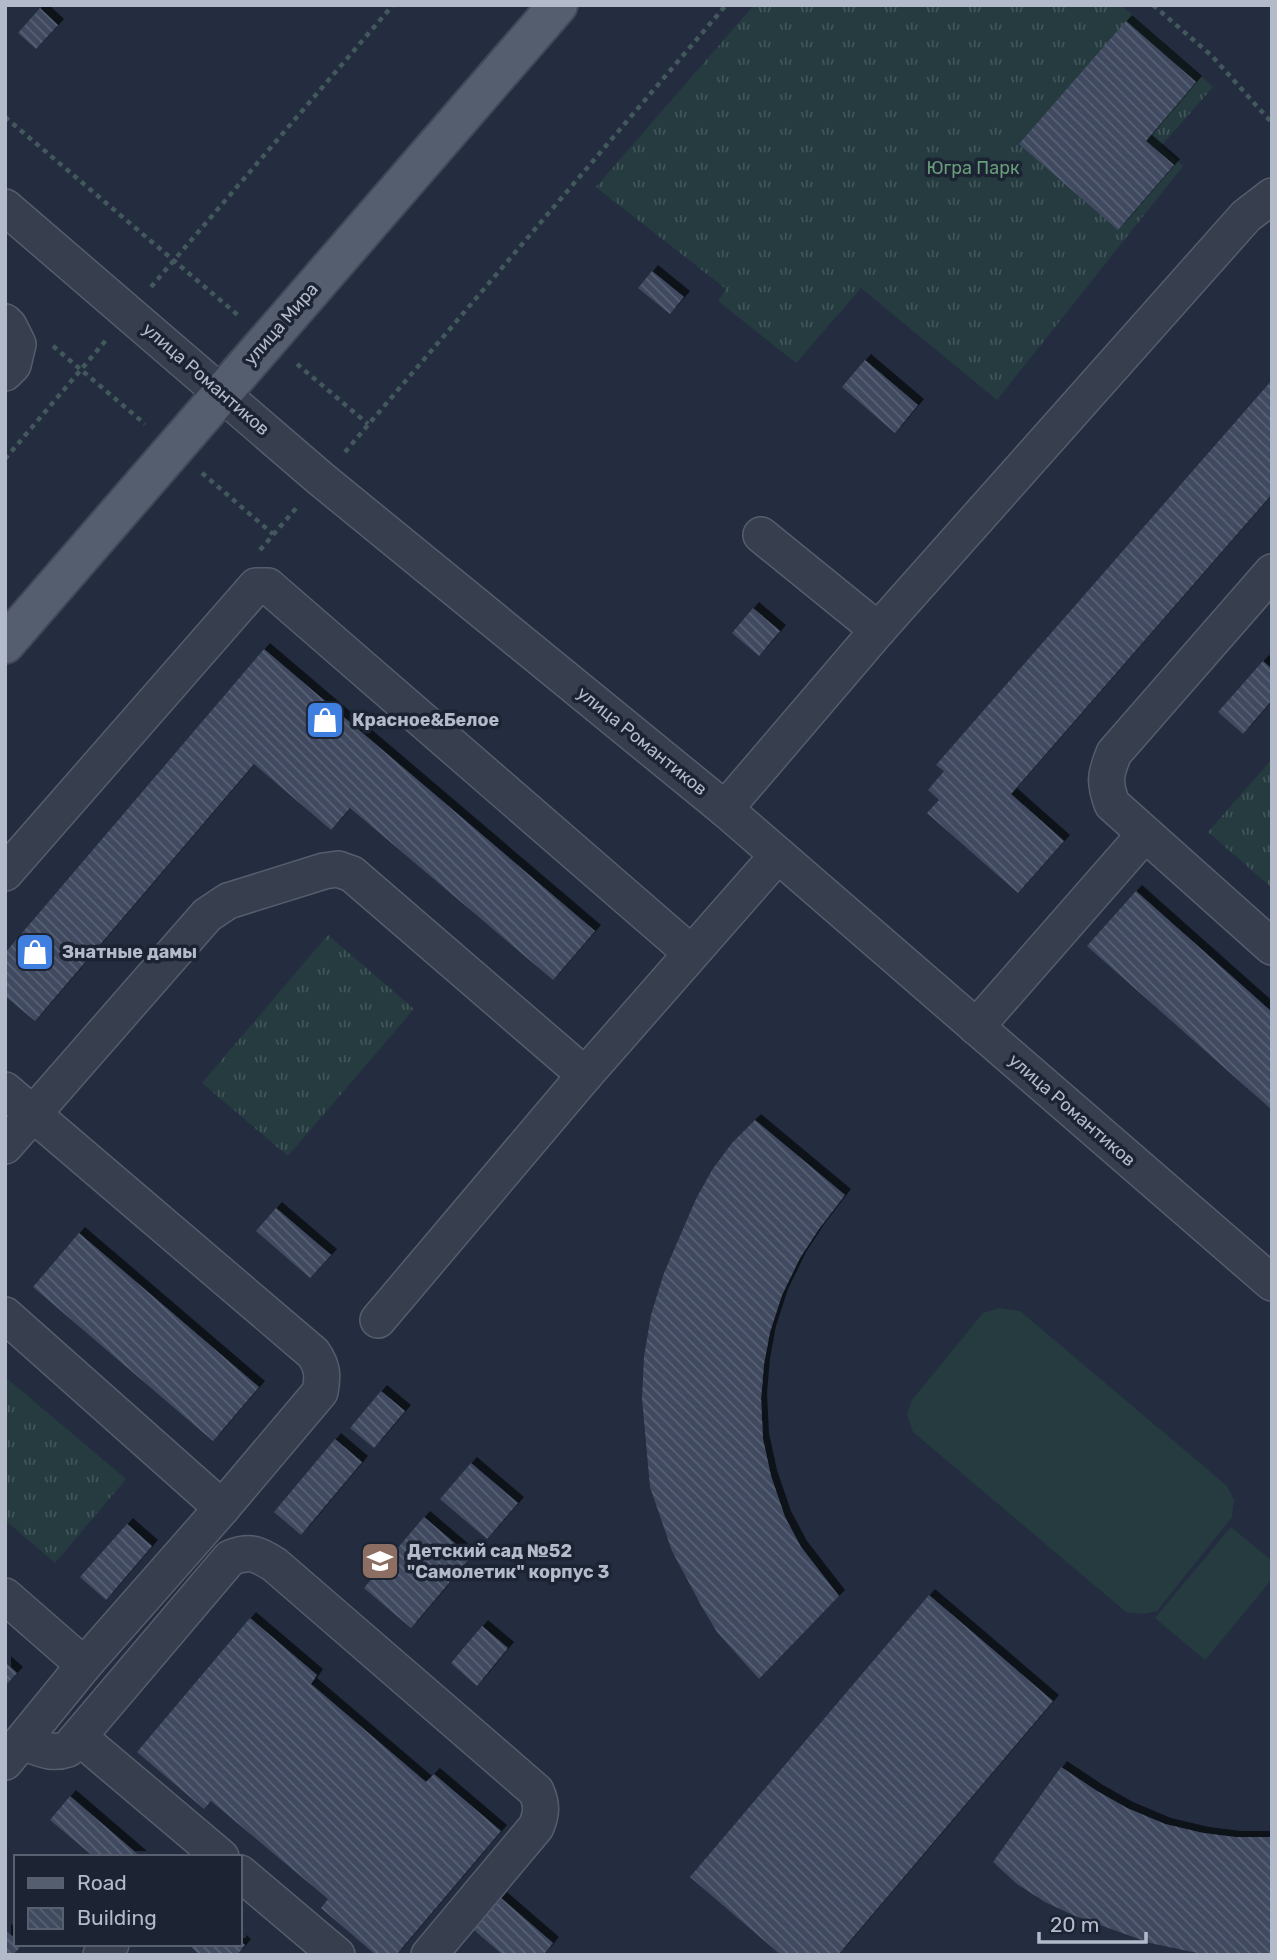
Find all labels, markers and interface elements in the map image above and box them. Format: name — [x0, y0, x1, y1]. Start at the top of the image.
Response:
park label: Югра Парк — [926, 157, 1020, 179]
street label: улица Мира — [239, 278, 323, 370]
street label: улица Романтиков — [138, 318, 274, 440]
street label: улица Романтиков — [572, 682, 712, 800]
shop icon: Красное&Белое — [304, 699, 346, 741]
place label: Красное&Белое — [352, 709, 499, 731]
shop icon: Знатные дамы — [14, 931, 56, 973]
place label: Знатные дамы — [62, 941, 197, 963]
street label: улица Романтиков — [1004, 1049, 1140, 1171]
school or university icon: Детский сад №52 "Самолетик" корпус 3 — [359, 1540, 401, 1582]
place label: Детский сад №52 "Самолетик" корпус 3 — [407, 1540, 609, 1583]
legend — [14, 1855, 242, 1946]
text: Road — [77, 1870, 127, 1895]
scale bar — [1039, 1900, 1146, 1944]
text: Building — [77, 1905, 157, 1930]
text: 20 m — [1050, 1912, 1099, 1937]

